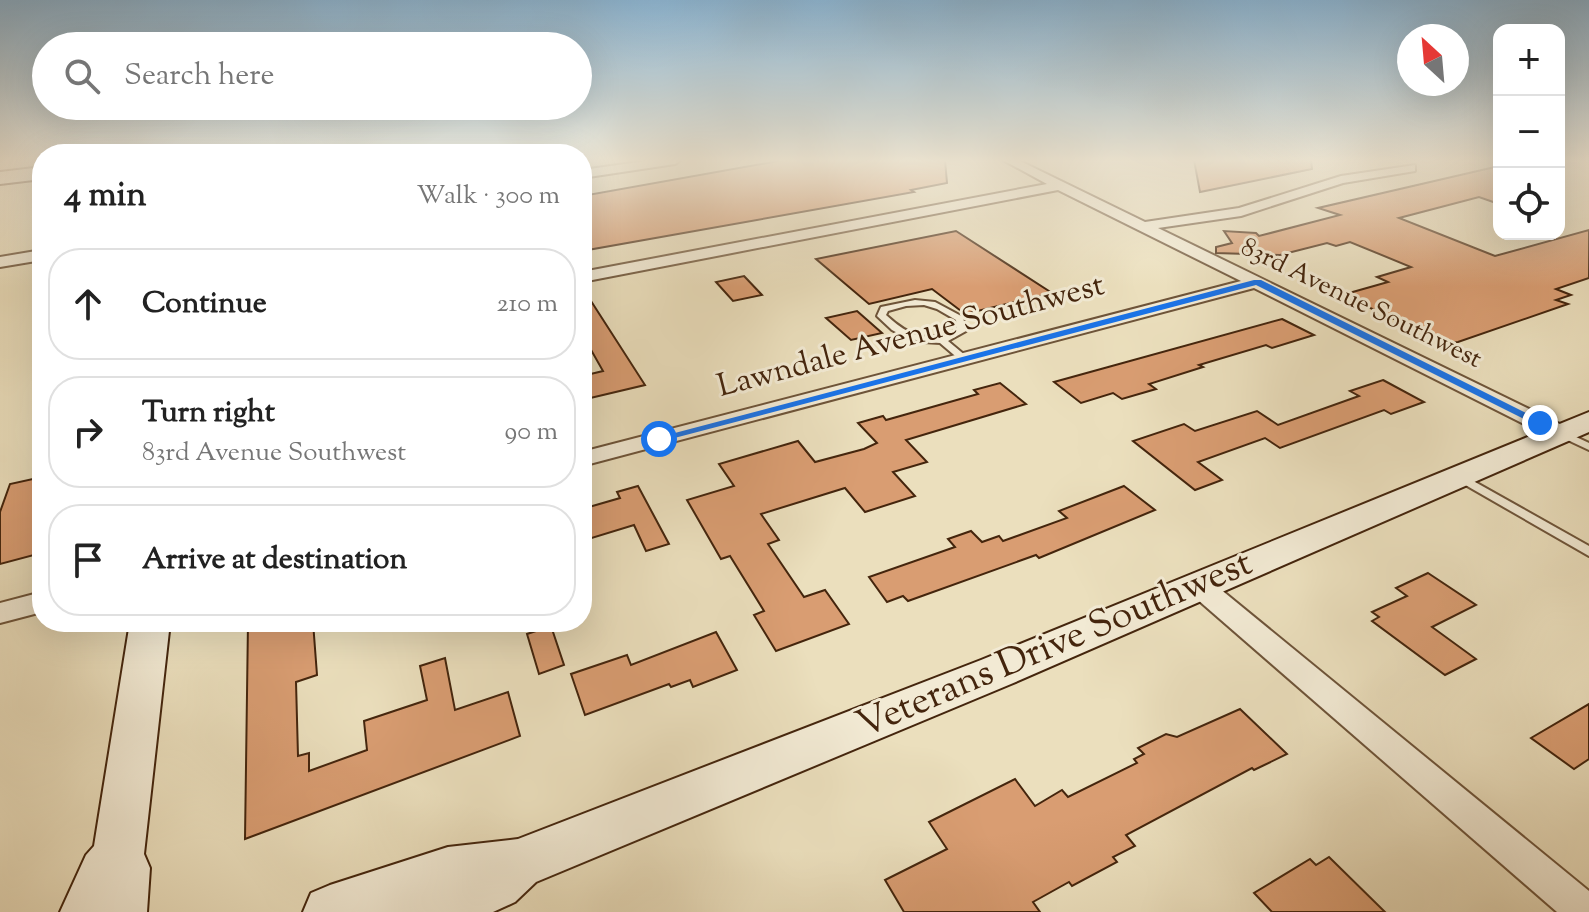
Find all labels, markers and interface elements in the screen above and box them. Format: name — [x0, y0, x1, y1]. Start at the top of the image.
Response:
north arrow — [1397, 24, 1469, 96]
map controls — [1493, 24, 1565, 240]
button: + — [1493, 24, 1565, 96]
search box — [32, 32, 592, 120]
icon: search — [60, 54, 104, 98]
text: Search here — [124, 55, 274, 98]
button: − — [1493, 96, 1565, 168]
button: locate — [1493, 168, 1565, 240]
text: 4 min — [64, 172, 146, 221]
text: Walk · 300 m — [417, 178, 560, 215]
street label: 83rd Avenue Southwest — [1234, 229, 1488, 379]
street label: Lawndale Avenue Southwest — [712, 263, 1110, 411]
icon: ahead — [66, 282, 110, 326]
text: Continue — [142, 283, 267, 326]
text: 210 m — [496, 286, 558, 323]
text: Turn right — [142, 392, 275, 435]
route end — [1522, 405, 1558, 441]
icon: right — [66, 410, 110, 454]
text: 90 m — [505, 414, 558, 451]
route start — [641, 421, 677, 457]
text: 83rd Avenue Southwest — [142, 435, 406, 472]
icon: arrive — [66, 538, 110, 582]
street label: Veterans Drive Southwest — [849, 538, 1261, 754]
text: Arrive at destination — [142, 539, 407, 582]

